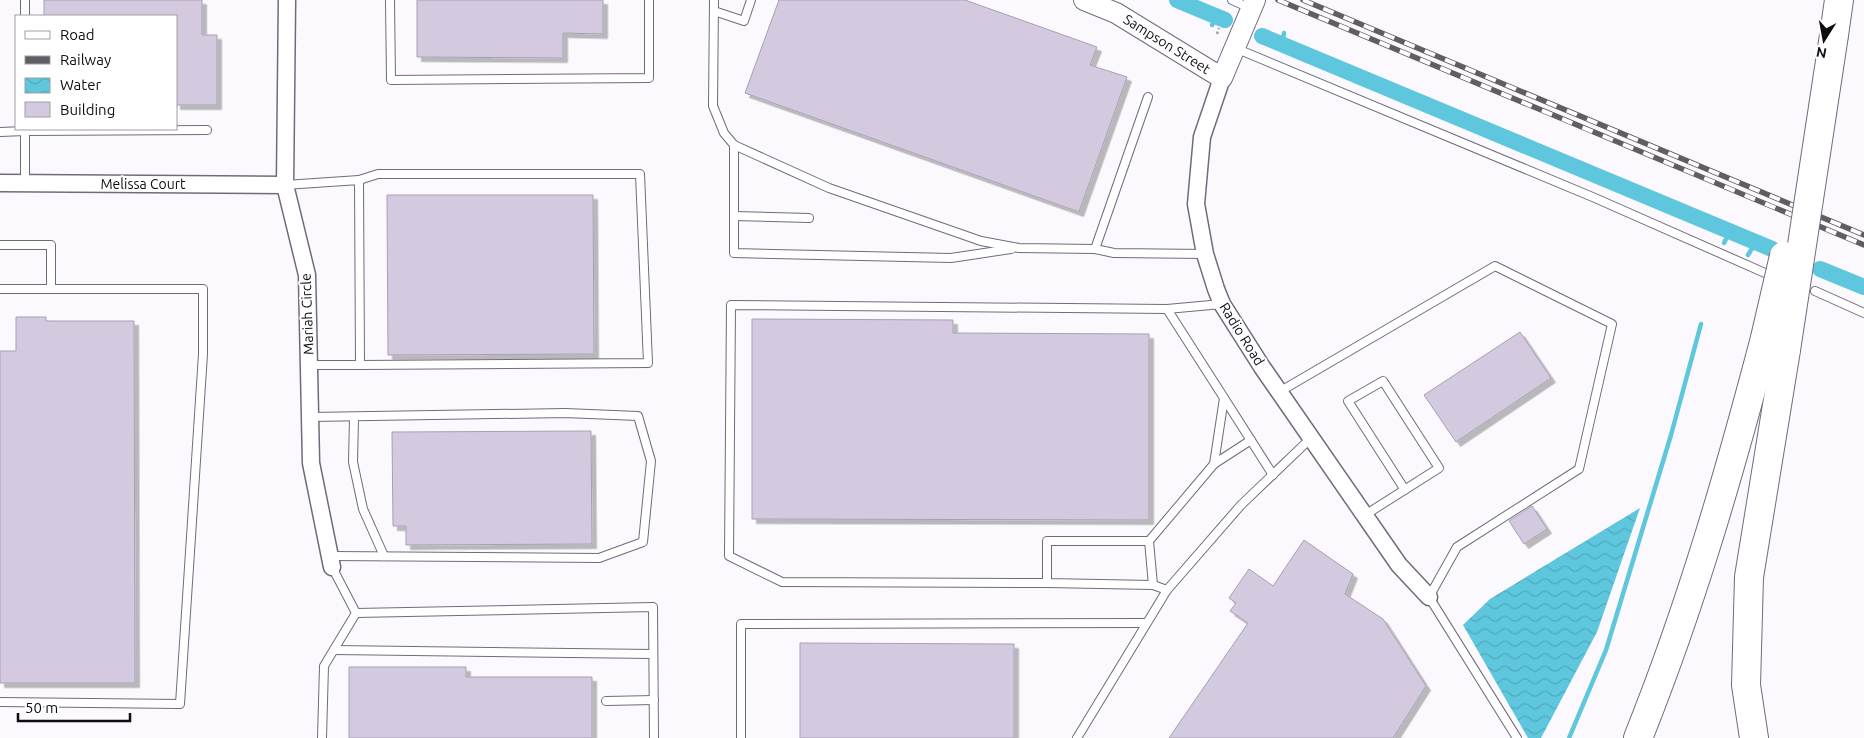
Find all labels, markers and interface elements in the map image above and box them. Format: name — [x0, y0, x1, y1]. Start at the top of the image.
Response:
street label: Sampson Street — [1121, 11, 1214, 77]
legend — [15, 15, 178, 130]
north arrow — [1799, 15, 1849, 65]
text: Road — [60, 26, 95, 43]
text: N — [1815, 44, 1828, 62]
text: Railway — [60, 51, 111, 68]
text: Water — [60, 76, 101, 93]
text: Building — [60, 101, 115, 118]
street label: Melissa Court — [100, 176, 186, 192]
street label: Mariah Circle — [298, 273, 316, 355]
street label: Radio Road — [1216, 300, 1268, 368]
scale bar — [18, 690, 130, 722]
text: 50 m — [25, 699, 58, 716]

